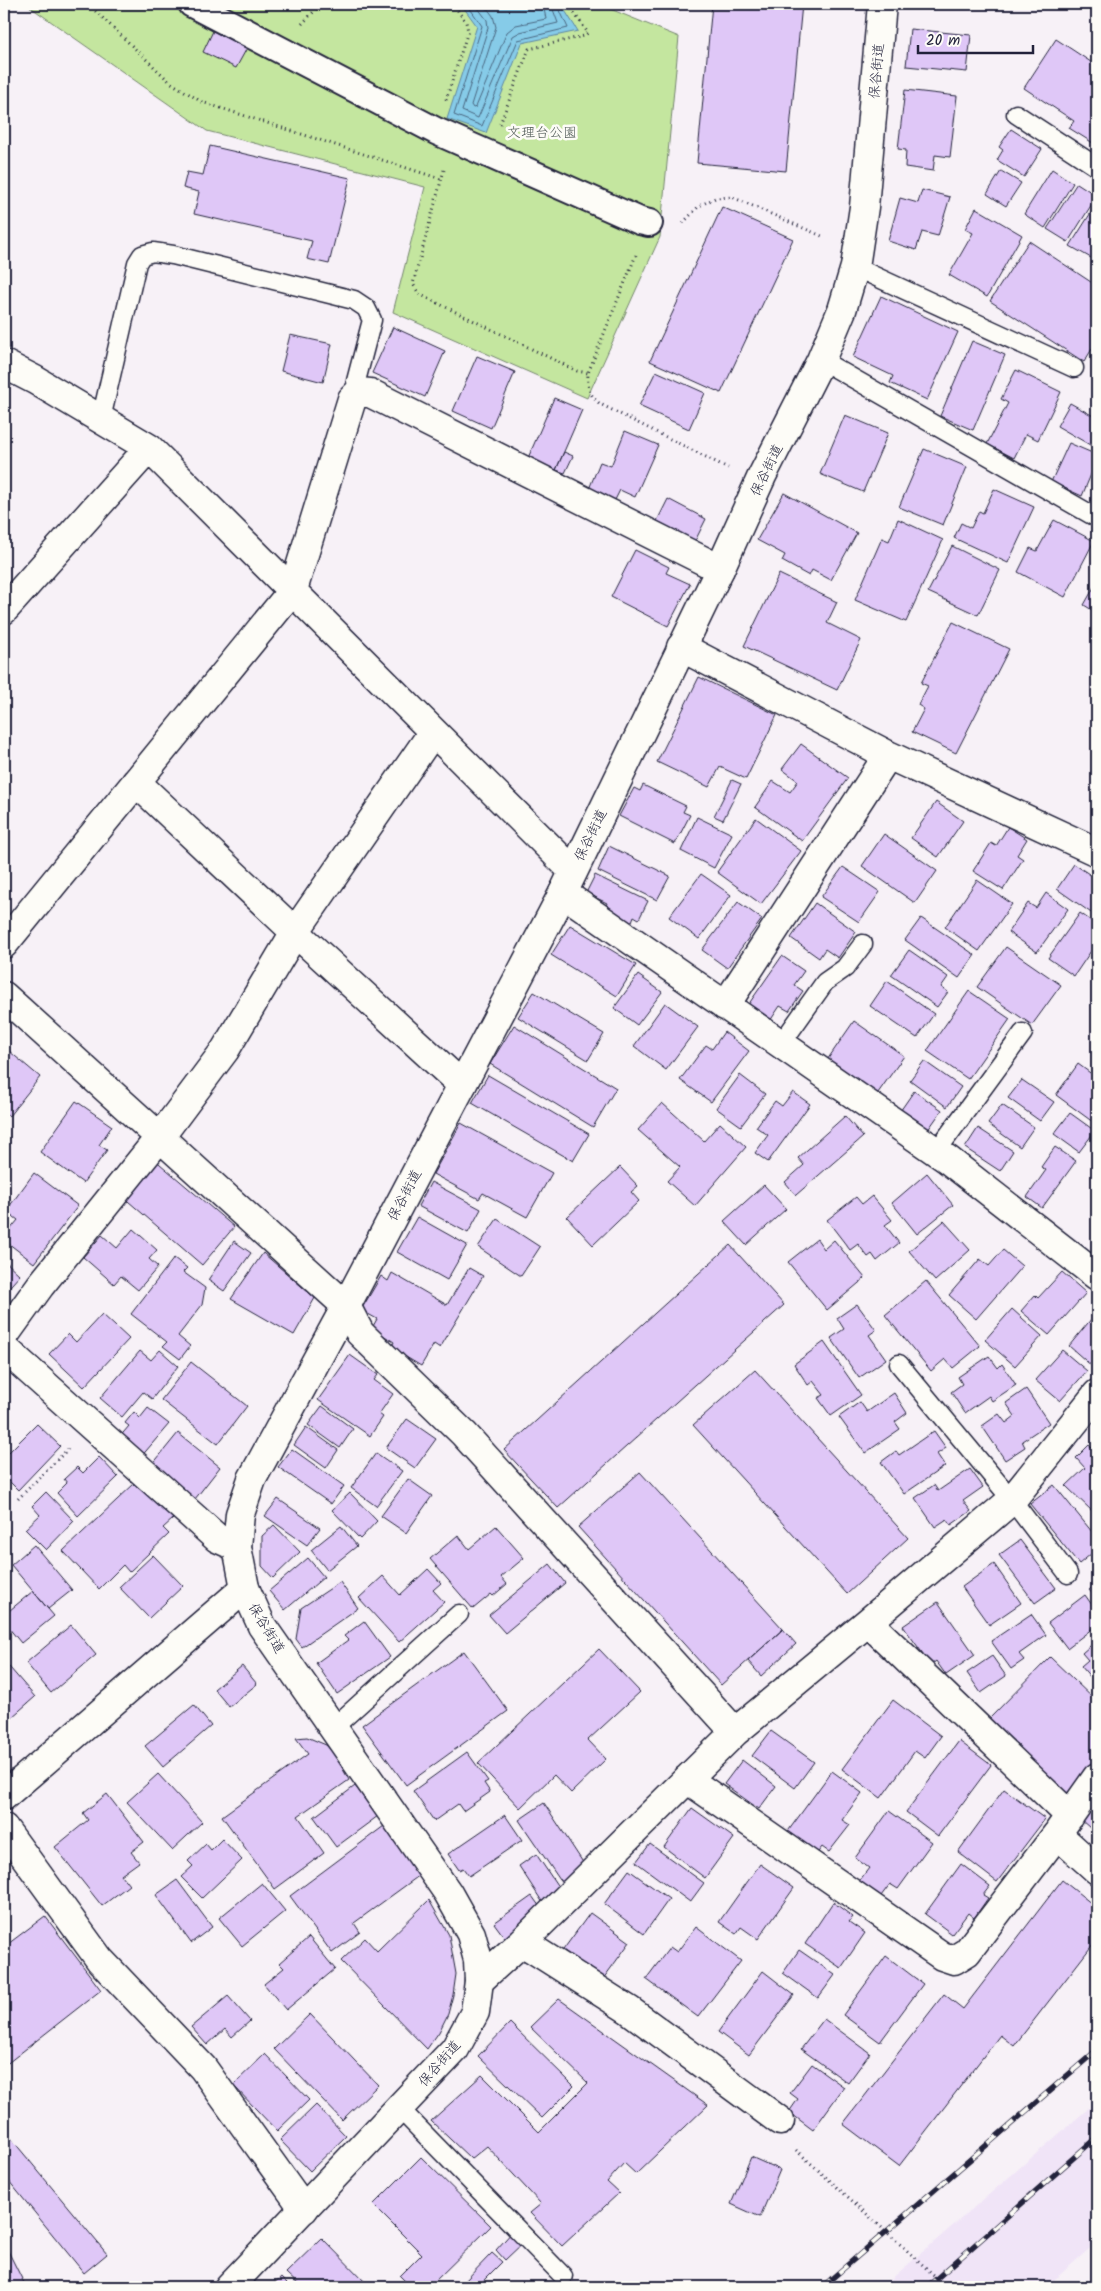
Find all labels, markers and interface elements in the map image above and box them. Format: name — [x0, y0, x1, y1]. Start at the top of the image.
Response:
scale bar — [918, 22, 1034, 54]
text: 20 m — [926, 29, 960, 53]
street label: 保谷街道 — [864, 42, 890, 100]
park label: 文理台公園 — [507, 122, 577, 144]
street label: 保谷街道 — [745, 440, 789, 500]
street label: 保谷街道 — [569, 805, 613, 865]
street label: 保谷街道 — [382, 1166, 428, 1225]
street label: 保谷街道 — [242, 1599, 290, 1658]
street label: 保谷街道 — [413, 2035, 466, 2092]

